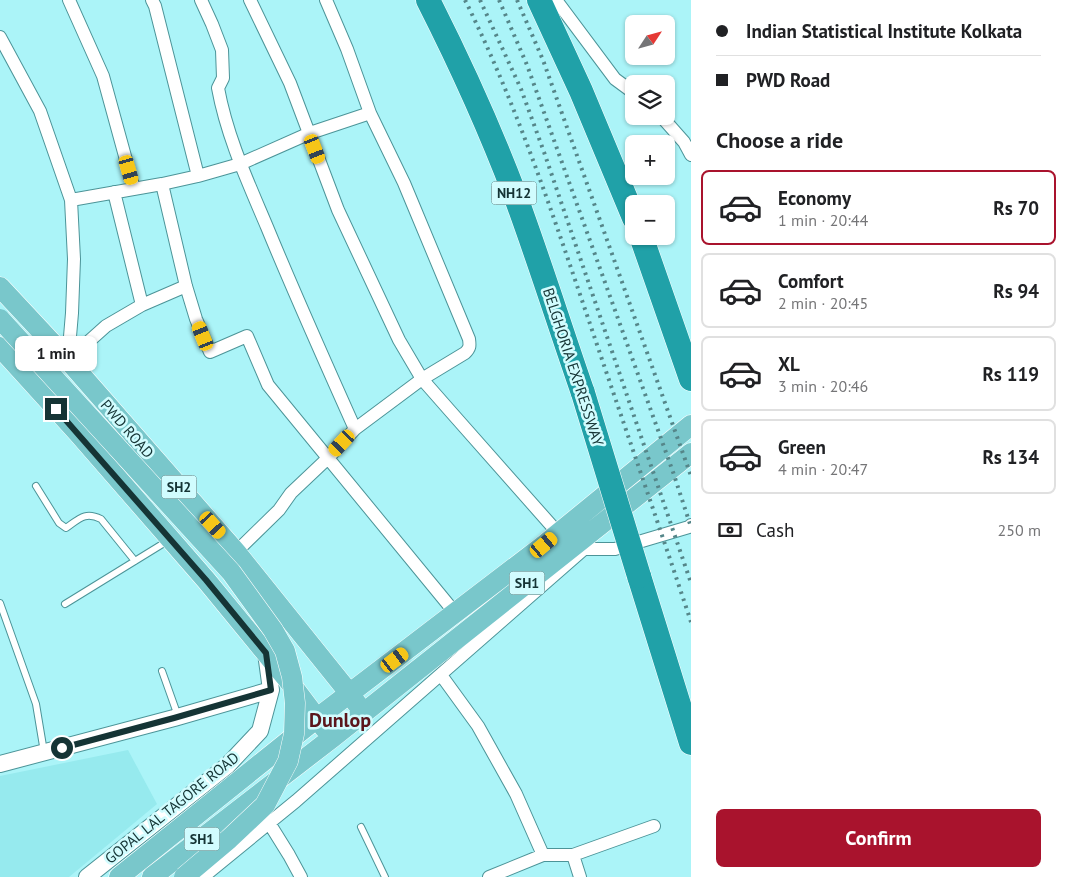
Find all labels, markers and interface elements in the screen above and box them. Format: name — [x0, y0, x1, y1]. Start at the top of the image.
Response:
north arrow — [625, 15, 675, 65]
map controls — [625, 15, 675, 245]
text: Indian Statistical Institute Kolkata — [746, 19, 1022, 43]
text: PWD Road — [746, 68, 830, 92]
button: layers — [625, 75, 675, 125]
text: Choose a ride — [716, 126, 843, 154]
car — [302, 132, 327, 166]
button: + — [625, 135, 675, 185]
car — [117, 154, 140, 186]
road number: NH12 — [492, 182, 536, 204]
icon: car — [718, 185, 763, 230]
text: Economy — [778, 186, 851, 210]
button: − — [625, 195, 675, 245]
text: Rs 70 — [993, 196, 1039, 220]
text: 1 min · 20:44 — [778, 210, 868, 230]
icon: car — [718, 268, 763, 313]
text: Comfort — [778, 269, 844, 293]
text: Rs 94 — [993, 279, 1039, 303]
street label: BELGHORIA EXPRESSWAY — [539, 285, 608, 449]
text: 2 min · 20:45 — [778, 293, 868, 313]
car — [190, 319, 215, 353]
callout: 1 min — [15, 336, 97, 372]
text: 1 min — [36, 343, 76, 363]
icon: car — [718, 351, 763, 396]
text: XL — [778, 352, 800, 376]
text: Rs 119 — [982, 362, 1039, 386]
text: 3 min · 20:46 — [778, 376, 868, 396]
street label: PWD ROAD — [97, 396, 158, 462]
route end — [45, 398, 67, 420]
car — [326, 427, 357, 459]
icon: car — [718, 434, 763, 479]
text: Green — [778, 435, 826, 459]
text: Rs 134 — [982, 445, 1039, 469]
text: 4 min · 20:47 — [778, 459, 868, 479]
road number: SH2 — [162, 476, 196, 498]
car — [197, 509, 228, 541]
icon: cash — [716, 516, 744, 544]
text: Cash — [756, 518, 794, 542]
text: 250 m — [998, 520, 1041, 540]
car — [527, 530, 560, 560]
road number: SH1 — [510, 572, 544, 594]
car — [378, 645, 411, 675]
district label: Dunlop — [309, 707, 371, 733]
route start — [51, 737, 73, 759]
street label: GOPAL LAL TAGORE ROAD — [101, 748, 243, 868]
button: Confirm — [716, 809, 1041, 867]
road number: SH1 — [184, 828, 220, 851]

